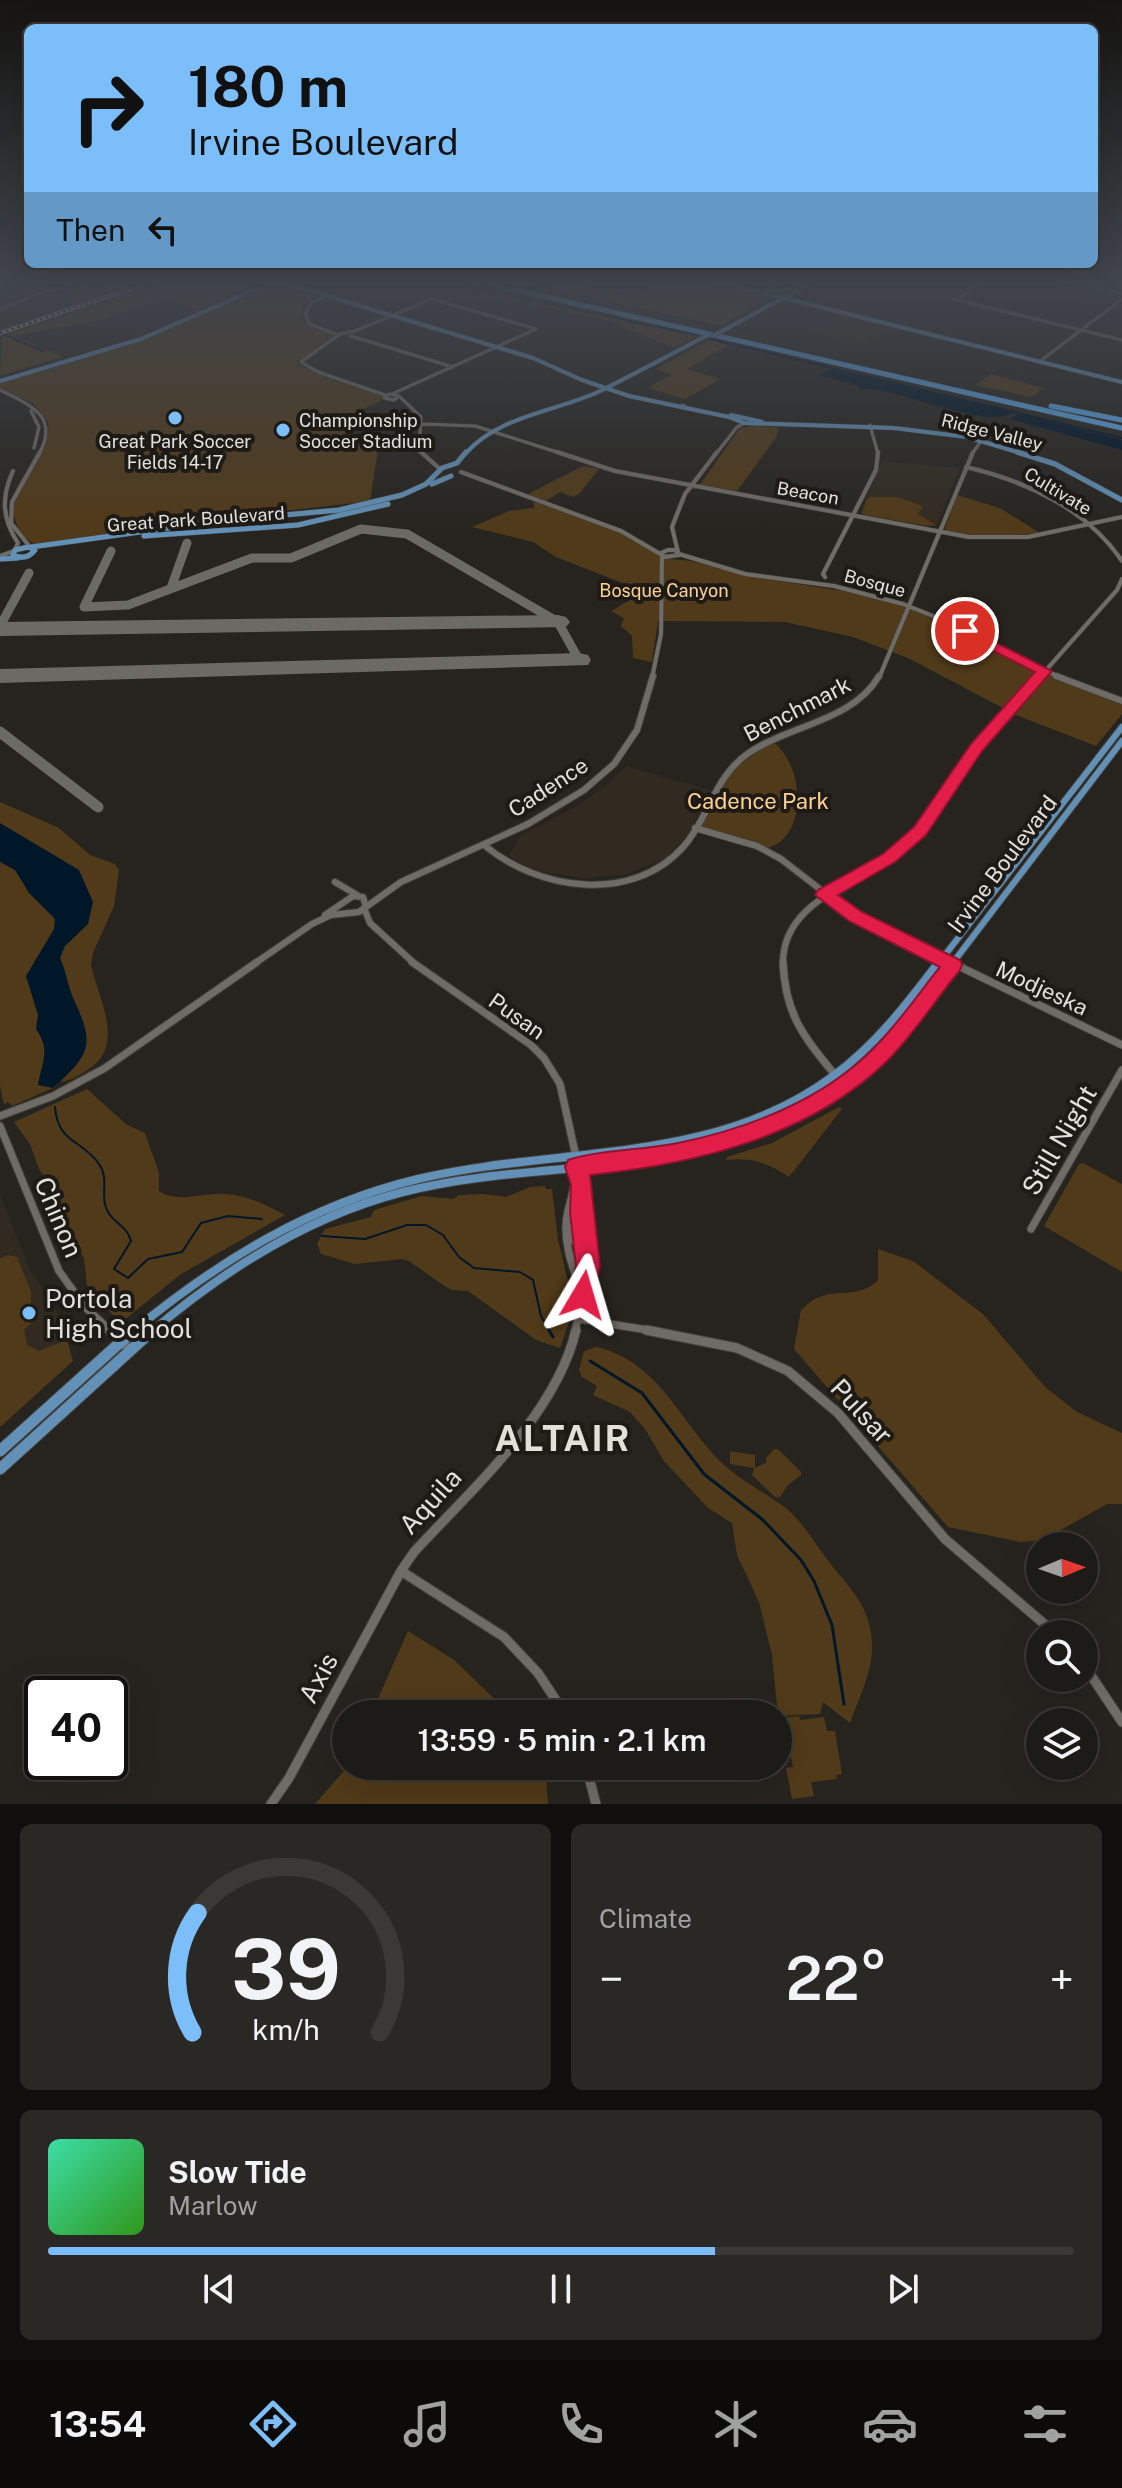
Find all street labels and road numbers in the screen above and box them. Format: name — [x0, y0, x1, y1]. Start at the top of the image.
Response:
street label: Ridge Valley — [939, 409, 1045, 455]
street label: Cultivate — [1021, 463, 1095, 519]
street label: Beacon — [775, 477, 841, 509]
street label: Great Park Boulevard — [106, 502, 286, 536]
street label: Bosque — [842, 565, 908, 601]
street label: Benchmark — [739, 671, 855, 747]
street label: Cadence — [503, 752, 593, 822]
street label: Irvine Boulevard — [942, 790, 1062, 938]
street label: Modjeska — [992, 955, 1092, 1021]
street label: Pusan — [484, 987, 550, 1045]
street label: Still Night — [1015, 1079, 1103, 1201]
street label: Chinon — [28, 1172, 90, 1262]
street label: Pulsar — [824, 1372, 900, 1450]
street label: Aquila — [393, 1462, 467, 1540]
street label: Axis — [292, 1648, 344, 1708]

